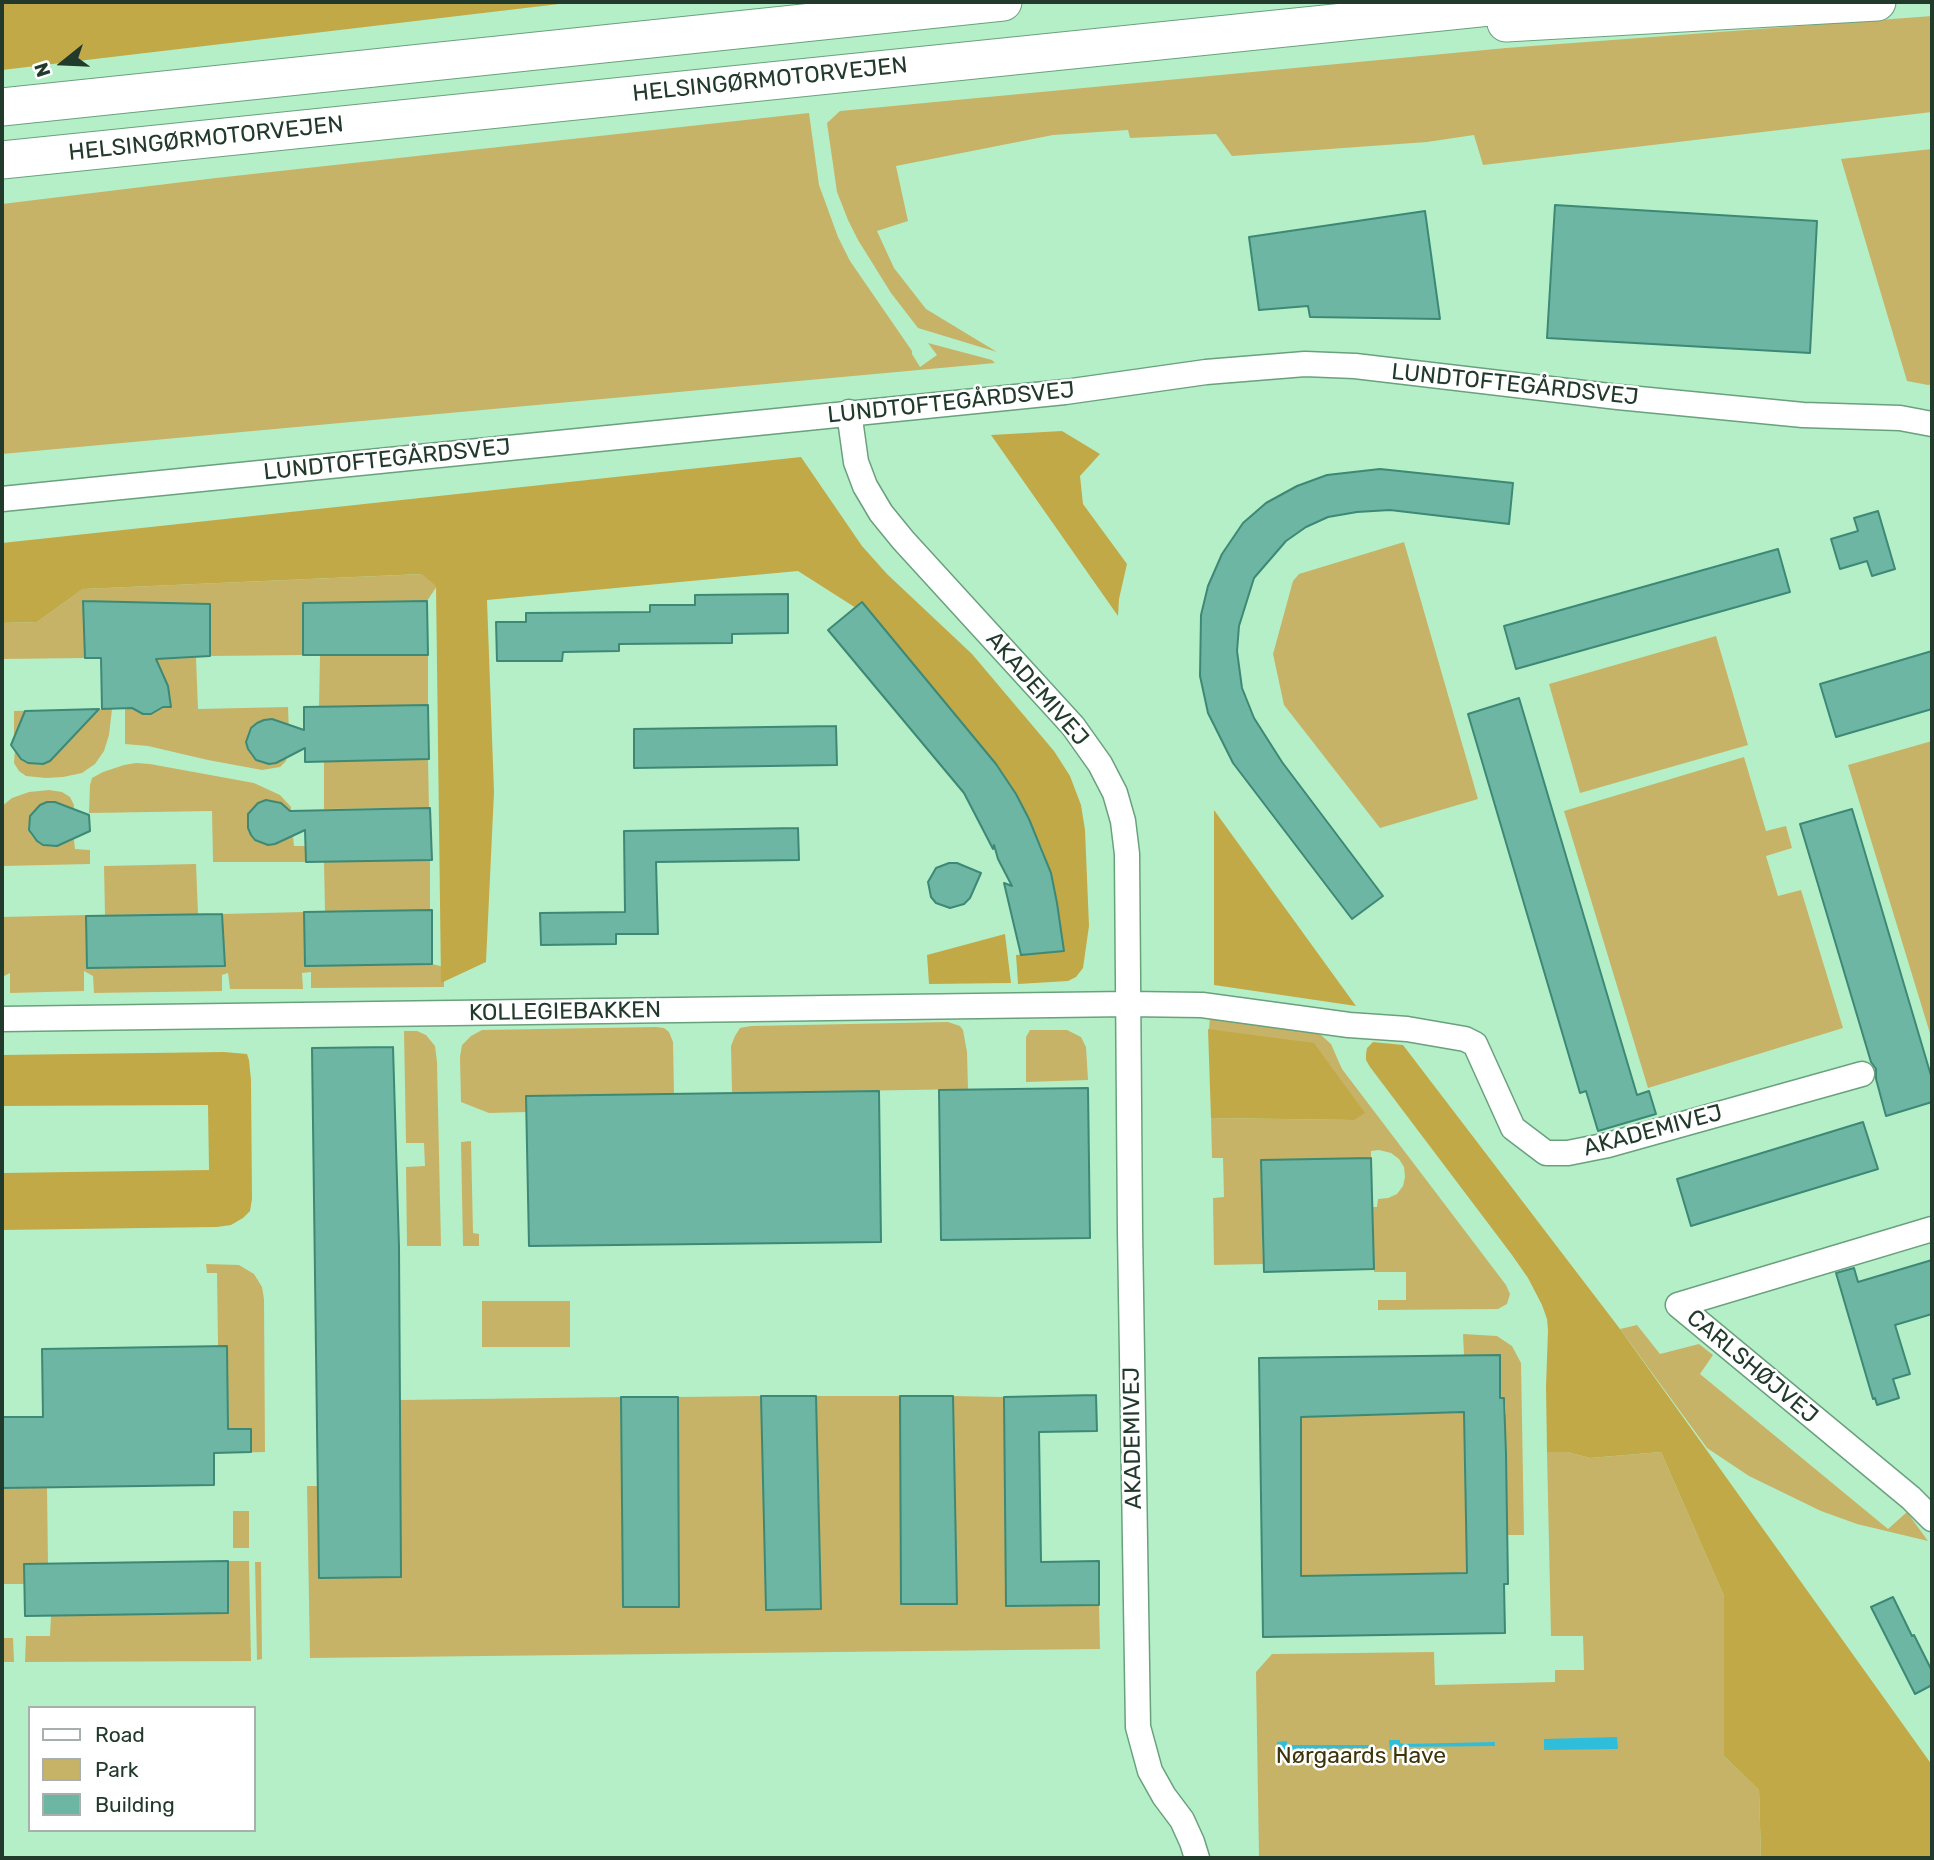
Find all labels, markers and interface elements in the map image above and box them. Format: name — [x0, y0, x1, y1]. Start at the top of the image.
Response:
north arrow — [28, 28, 98, 98]
street label: HELSINGØRMOTORVEJEN — [631, 52, 909, 108]
text: N — [30, 60, 56, 80]
street label: HELSINGØRMOTORVEJEN — [67, 111, 345, 167]
street label: LUNDTOFTEGÅRDSVEJ — [1390, 358, 1640, 412]
street label: LUNDTOFTEGÅRDSVEJ — [826, 376, 1076, 430]
street label: LUNDTOFTEGÅRDSVEJ — [262, 433, 512, 487]
street label: AKADEMIVEJ — [980, 626, 1094, 752]
street label: KOLLEGIEBAKKEN — [469, 997, 661, 1027]
street label: AKADEMIVEJ — [1581, 1099, 1725, 1163]
street label: CARLSHØJVEJ — [1681, 1304, 1823, 1430]
street label: AKADEMIVEJ — [1118, 1366, 1148, 1510]
legend — [28, 1706, 256, 1832]
text: Road — [95, 1722, 145, 1747]
park label: Nørgaards Have — [1276, 1742, 1446, 1770]
text: Park — [95, 1757, 139, 1782]
text: Building — [95, 1792, 175, 1817]

